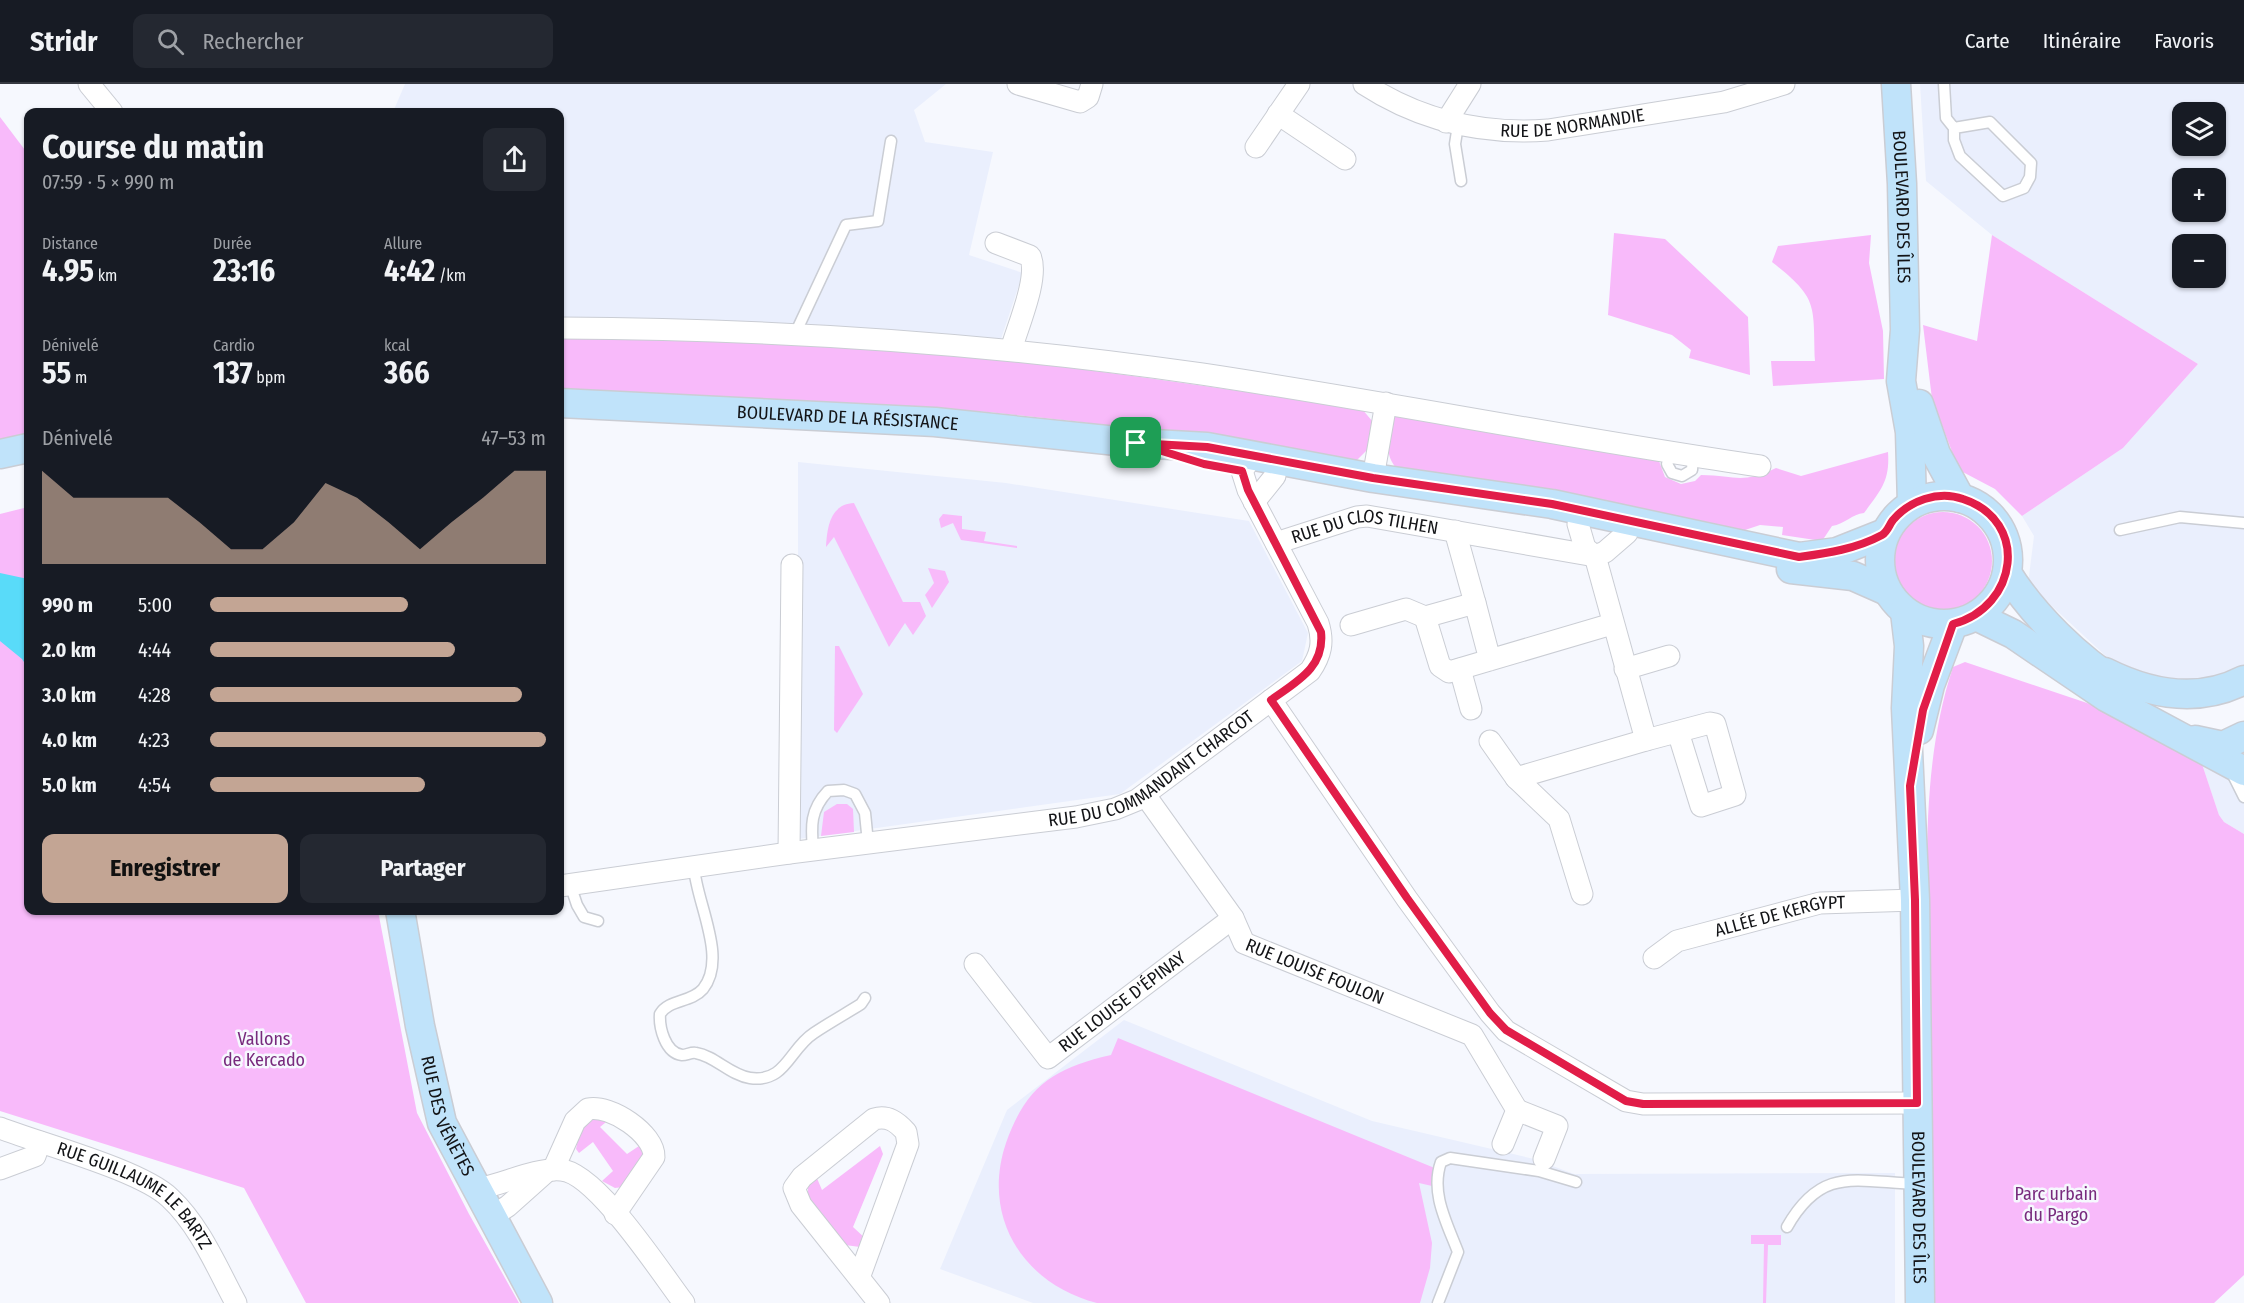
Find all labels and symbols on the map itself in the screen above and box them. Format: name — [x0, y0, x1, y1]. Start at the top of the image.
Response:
street label: RUE DE NORMANDIE — [1500, 104, 1646, 142]
street label: BOULEVARD DES ÎLES — [1888, 130, 1915, 284]
street label: BOULEVARD DE LA RÉSISTANCE — [736, 401, 959, 435]
pin — [1110, 417, 1161, 468]
street label: RUE DU CLOS TILHEN — [1289, 505, 1440, 548]
street label: RUE DU COMMANDANT CHARCOT — [1047, 705, 1259, 831]
street label: ALLÉE DE KERGYPT — [1712, 891, 1846, 941]
street label: RUE LOUISE FOULON — [1242, 934, 1387, 1009]
street label: RUE LOUISE D'ÉPINAY — [1054, 947, 1190, 1057]
park label: Vallons de Kercado — [223, 1028, 305, 1071]
street label: RUE DES VÉNÈTES — [416, 1053, 479, 1180]
street label: BOULEVARD DES ÎLES — [1907, 1131, 1931, 1284]
street label: RUE GUILLAUME LE BARTZ — [54, 1137, 217, 1253]
park label: Parc urbain du Pargo — [2015, 1183, 2097, 1226]

